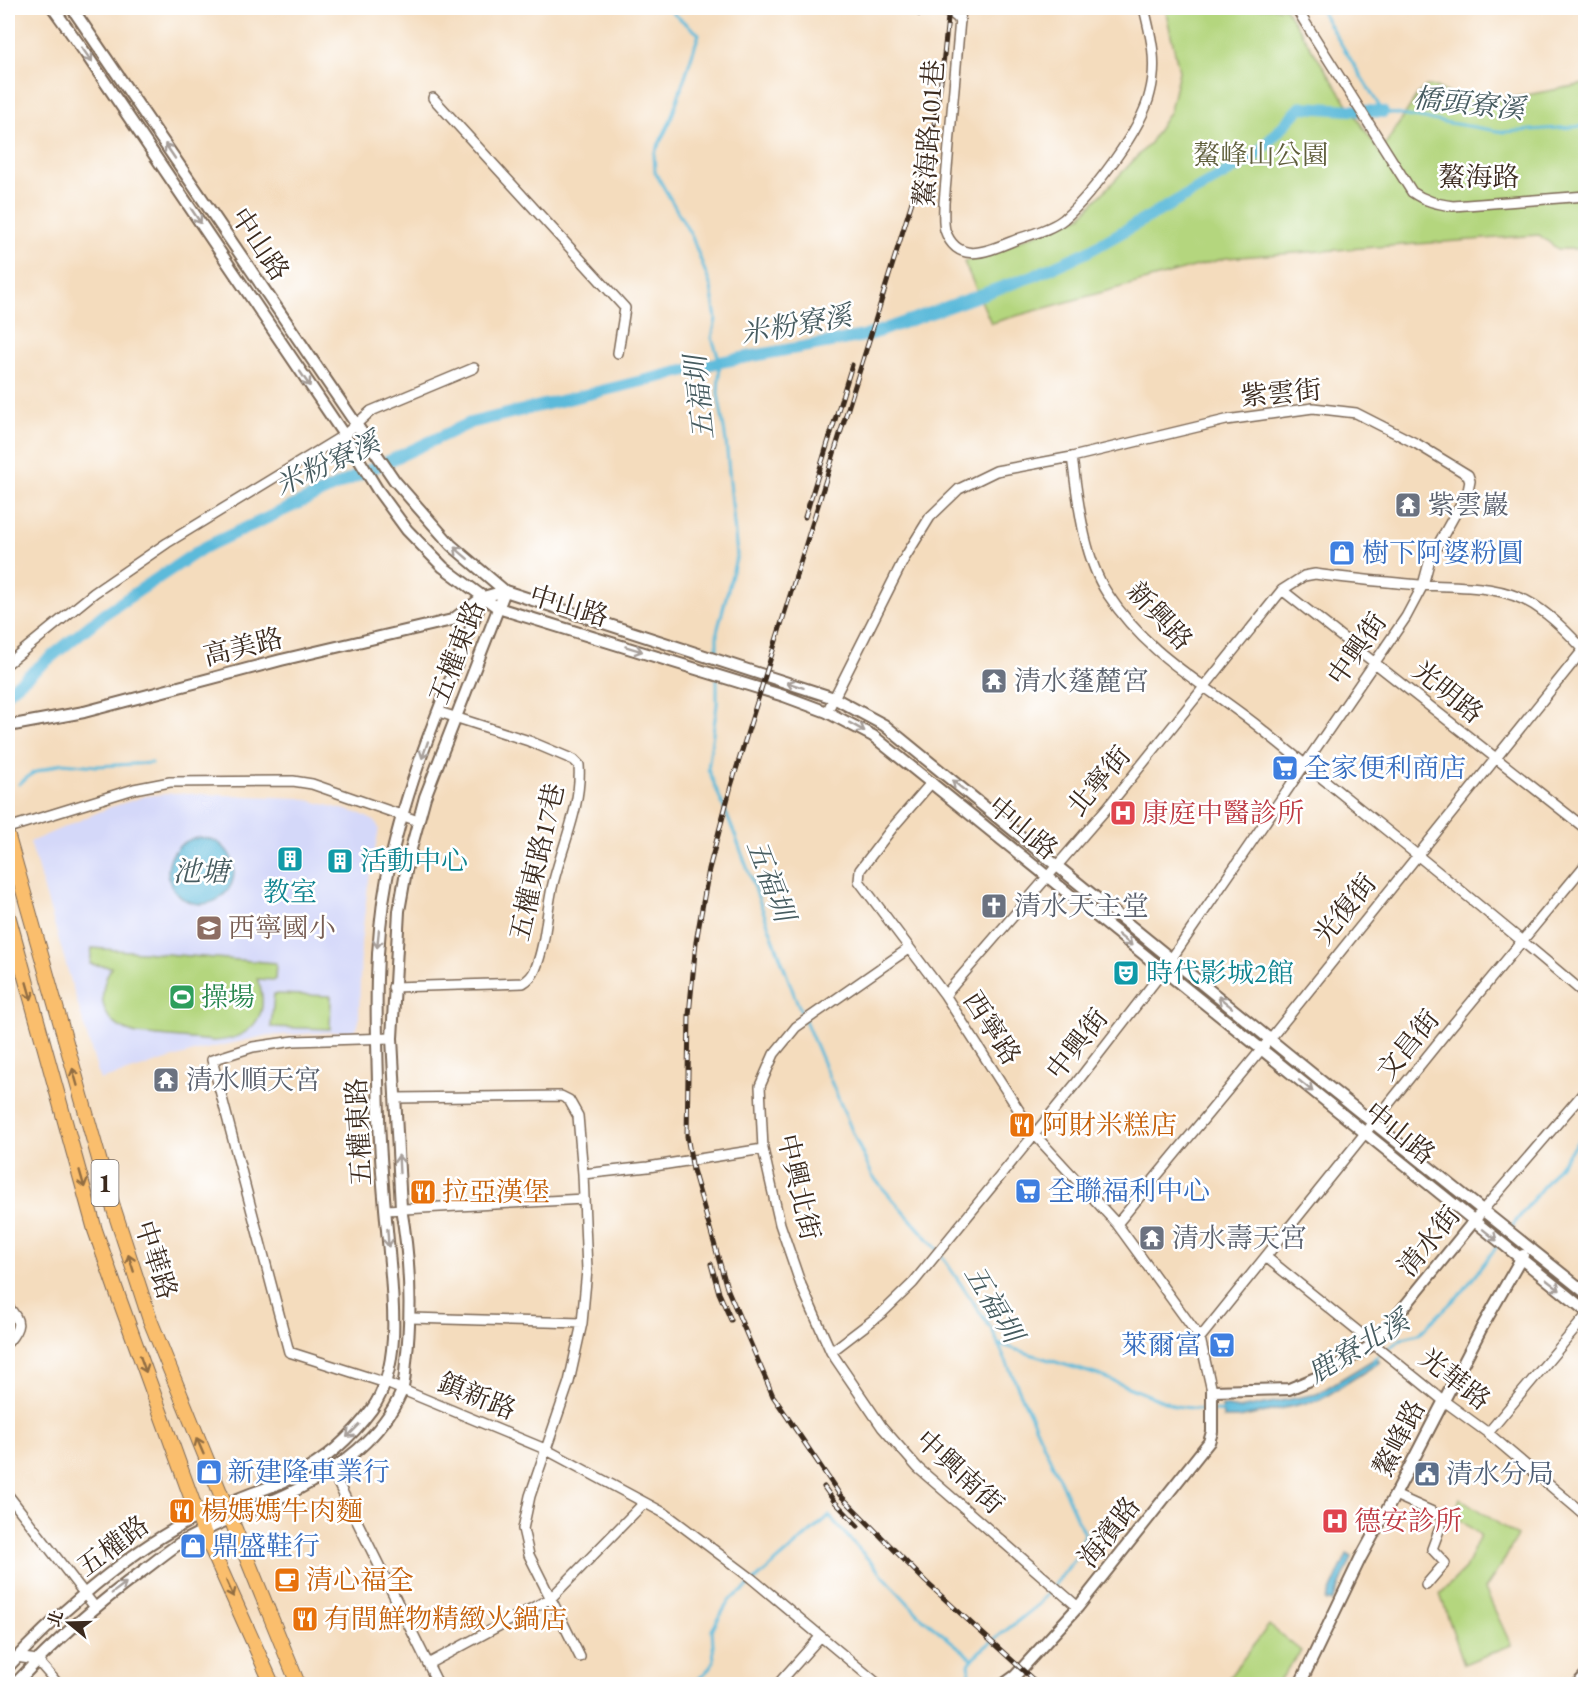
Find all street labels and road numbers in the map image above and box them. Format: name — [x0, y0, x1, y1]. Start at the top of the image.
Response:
street label: 鰲海路101巷 — [906, 58, 951, 207]
street label: 鰲海路 — [1439, 159, 1520, 194]
street label: 中山路 — [223, 200, 298, 287]
street label: 紫雲街 — [1239, 372, 1323, 413]
street label: 新興路 — [1120, 574, 1201, 657]
street label: 中山路 — [525, 577, 613, 634]
street label: 五權東路 — [421, 595, 492, 709]
street label: 中興街 — [1319, 605, 1394, 692]
street label: 高美路 — [199, 620, 286, 673]
street label: 光明路 — [1406, 653, 1491, 731]
street label: 北寧街 — [1059, 738, 1138, 823]
street label: 五權東路17巷 — [501, 780, 572, 944]
street label: 中山路 — [981, 788, 1066, 867]
street label: 光復街 — [1306, 866, 1384, 951]
street label: 西寧路 — [956, 984, 1029, 1071]
street label: 中興街 — [1038, 1001, 1115, 1086]
street label: 文昌街 — [1369, 1002, 1447, 1087]
street label: 五權東路 — [338, 1077, 379, 1187]
street label: 中山路 — [1358, 1094, 1443, 1172]
street label: 中興北街 — [770, 1130, 829, 1243]
road number: 1 — [92, 1160, 118, 1206]
street label: 清水街 — [1390, 1198, 1468, 1283]
street label: 中華路 — [127, 1216, 186, 1304]
street label: 光華路 — [1413, 1340, 1498, 1417]
street label: 鎮新路 — [433, 1364, 521, 1427]
street label: 鰲峰路 — [1365, 1394, 1433, 1482]
street label: 中興南街 — [909, 1422, 1012, 1521]
street label: 海濱路 — [1070, 1489, 1147, 1574]
street label: 五權路 — [70, 1507, 156, 1584]

